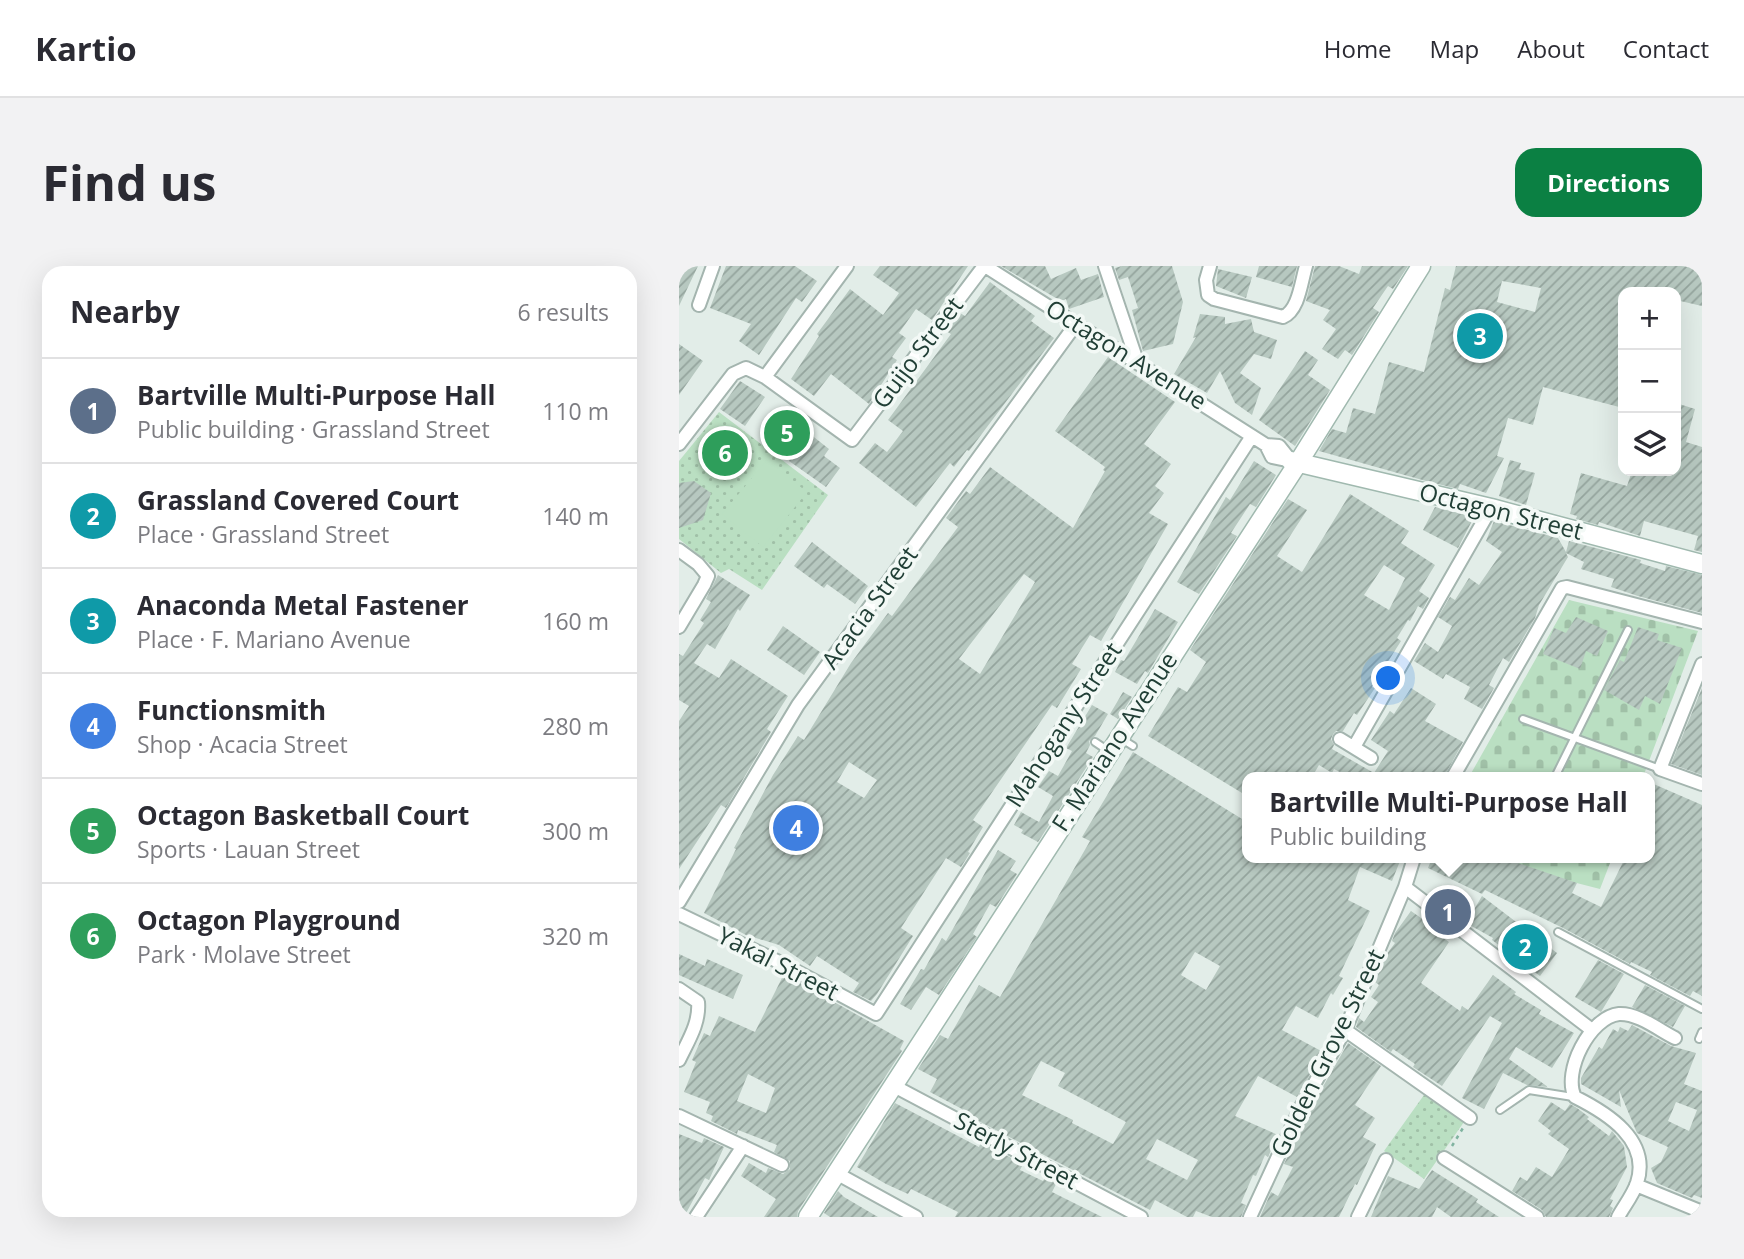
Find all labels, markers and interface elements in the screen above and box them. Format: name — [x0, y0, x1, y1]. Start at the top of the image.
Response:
text: Kartio — [35, 26, 137, 71]
text: Home — [1324, 32, 1392, 65]
text: Map — [1430, 32, 1479, 65]
text: About — [1517, 32, 1585, 65]
text: Contact — [1623, 32, 1709, 65]
button: Directions — [1515, 148, 1702, 217]
text: Find us — [42, 149, 216, 215]
map controls — [1618, 287, 1681, 476]
button: + — [1618, 287, 1681, 350]
street label: Guijo Street — [864, 289, 970, 415]
text: Nearby — [70, 291, 180, 332]
street label: Octagon Avenue — [1040, 291, 1214, 416]
text: 6 results — [518, 296, 609, 328]
pin: 3 — [1457, 310, 1503, 362]
button: − — [1618, 350, 1681, 413]
text: Bartville Multi-Purpose Hall — [137, 377, 495, 413]
text: 1 — [86, 395, 100, 427]
text: 110 m — [542, 395, 609, 427]
pin: 5 — [764, 407, 810, 459]
text: Public building · Grassland Street — [137, 413, 490, 445]
button: layers — [1618, 413, 1681, 476]
pin: 6 — [702, 427, 748, 479]
street label: Octagon Street — [1416, 474, 1587, 547]
text: Grassland Covered Court — [137, 482, 459, 518]
text: 2 — [86, 500, 100, 532]
text: 140 m — [542, 500, 609, 532]
text: Place · Grassland Street — [137, 518, 389, 550]
street label: Acacia Street — [813, 539, 925, 675]
text: Anaconda Metal Fastener — [137, 587, 469, 623]
text: 3 — [86, 605, 100, 637]
text: 160 m — [542, 605, 609, 637]
text: Place · F. Mariano Avenue — [137, 623, 411, 655]
street label: Mahogany Street — [997, 635, 1128, 813]
street label: F. Mariano Avenue — [1043, 645, 1184, 837]
your location — [1371, 661, 1405, 695]
text: Functionsmith — [137, 692, 326, 728]
text: 4 — [86, 710, 100, 742]
text: 280 m — [542, 710, 609, 742]
text: Shop · Acacia Street — [137, 728, 348, 760]
popup — [1242, 772, 1655, 863]
text: Bartville Multi-Purpose Hall — [1269, 784, 1628, 820]
text: Octagon Basketball Court — [137, 797, 469, 833]
pin: 4 — [773, 802, 819, 854]
text: 5 — [86, 815, 100, 847]
text: 300 m — [542, 815, 609, 847]
text: Public building — [1269, 820, 1426, 852]
text: Sports · Lauan Street — [137, 833, 360, 865]
pin: 1 — [1425, 886, 1471, 938]
text: Octagon Playground — [137, 902, 401, 938]
street label: Yakal Street — [712, 918, 845, 1007]
text: 6 — [86, 920, 100, 952]
text: 320 m — [542, 920, 609, 952]
pin: 2 — [1502, 921, 1548, 973]
text: Park · Molave Street — [137, 938, 351, 970]
street label: Golden Grove Street — [1262, 943, 1391, 1162]
street label: Sterly Street — [949, 1103, 1085, 1196]

